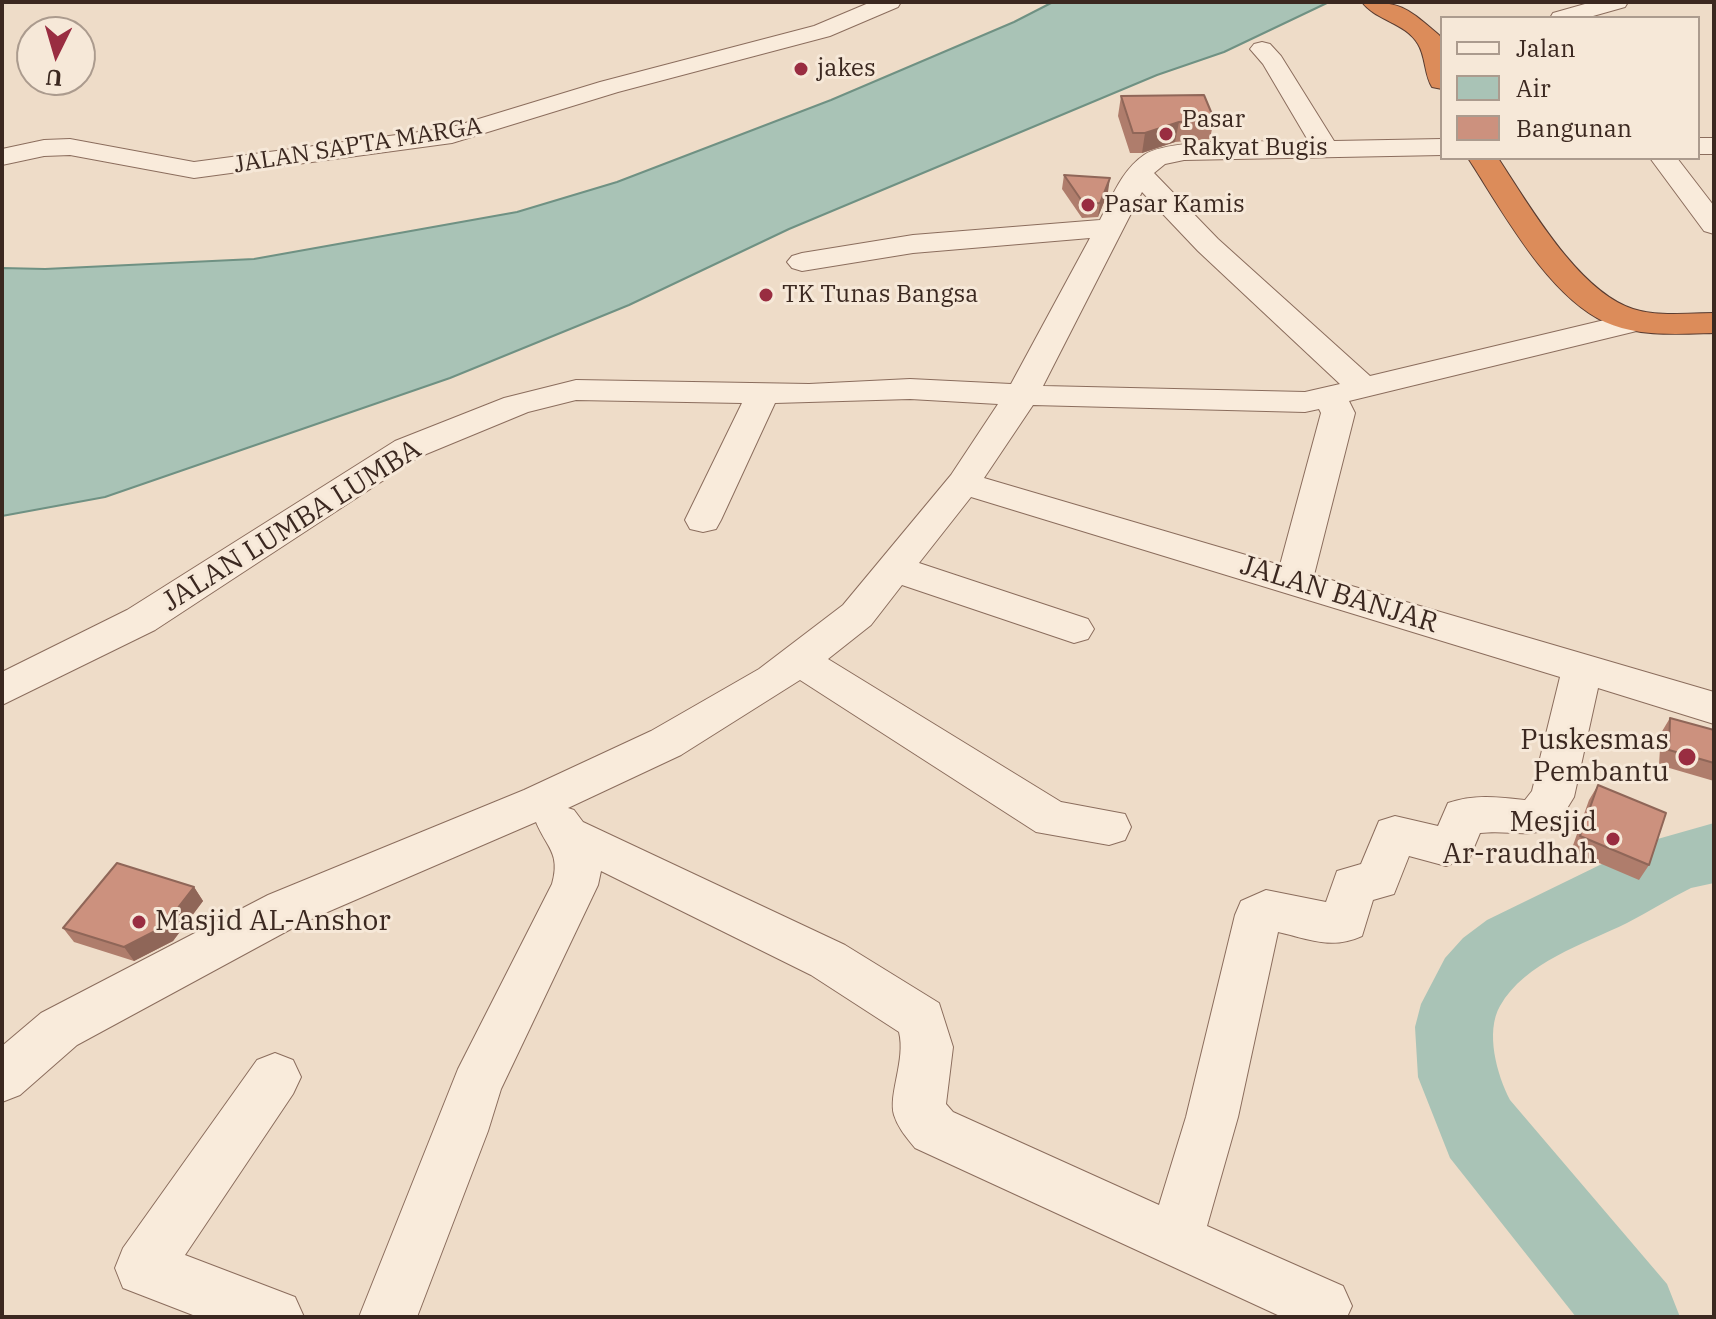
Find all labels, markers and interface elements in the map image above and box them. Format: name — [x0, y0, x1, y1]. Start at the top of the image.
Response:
north arrow — [16, 16, 96, 96]
legend — [1440, 16, 1700, 160]
text: Jalan — [1516, 32, 1576, 64]
place label: jakes — [817, 55, 876, 83]
marker: jakes — [792, 60, 810, 78]
text: U — [44, 63, 64, 94]
text: Air — [1516, 72, 1551, 104]
place label: Pasar Rakyat Bugis — [1182, 106, 1328, 162]
street label: JALAN SAPTA MARGA — [232, 112, 484, 180]
text: Bangunan — [1516, 112, 1632, 144]
marker: Pasar Rakyat Bugis — [1157, 125, 1175, 143]
place label: Pasar Kamis — [1104, 191, 1245, 219]
marker: Pasar Kamis — [1079, 196, 1097, 214]
place label: TK Tunas Bangsa — [782, 281, 978, 309]
marker: TK Tunas Bangsa — [757, 286, 775, 304]
street label: JALAN LUMBA LUMBA — [157, 433, 427, 619]
street label: JALAN BANJAR — [1236, 549, 1442, 641]
place label: Puskesmas Pembantu — [1520, 724, 1669, 790]
marker: Puskesmas Pembantu — [1676, 746, 1698, 768]
place label: Mesjid Ar-raudhah — [1443, 806, 1597, 872]
marker: Mesjid Ar-raudhah — [1604, 830, 1622, 848]
place label: Masjid AL-Anshor — [155, 905, 391, 939]
marker: Masjid AL-Anshor — [130, 913, 148, 931]

